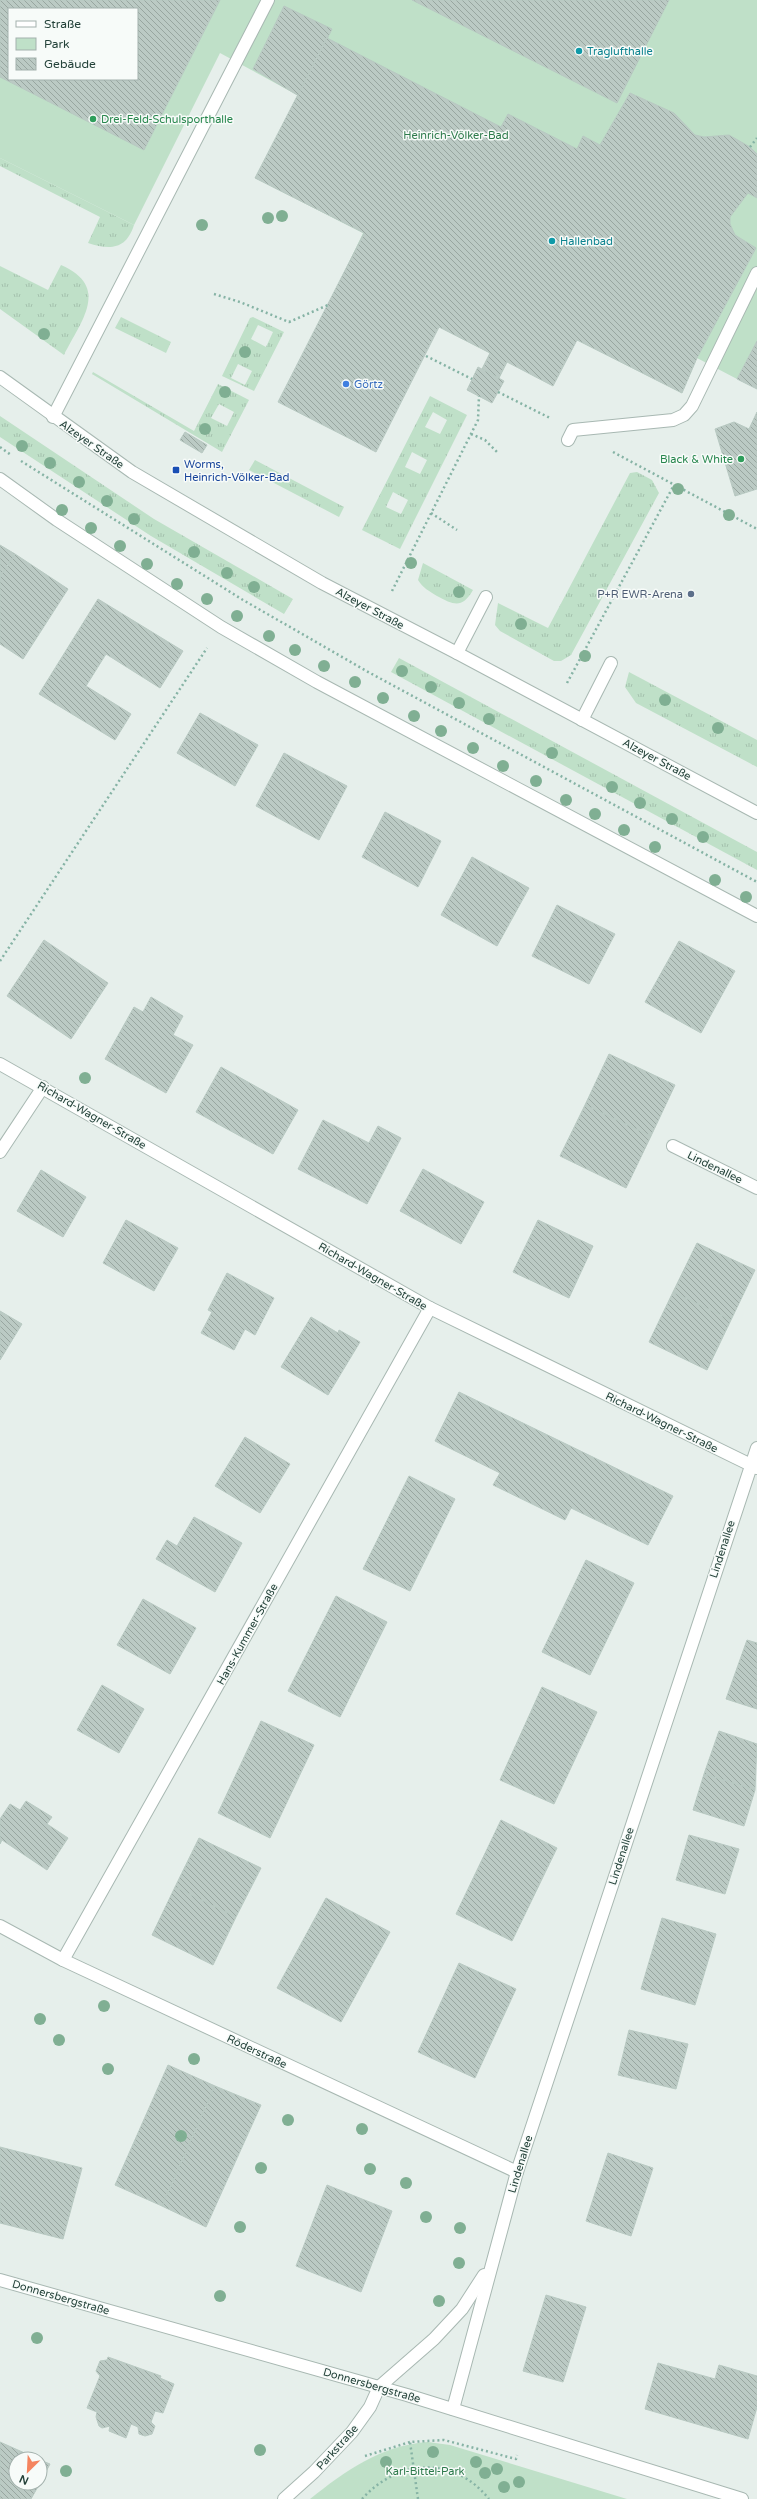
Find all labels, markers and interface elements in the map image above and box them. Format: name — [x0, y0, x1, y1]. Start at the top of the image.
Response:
legend — [8, 8, 138, 80]
text: Straße — [44, 17, 81, 31]
text: Park — [44, 37, 70, 51]
place label: Traglufthalle — [587, 45, 653, 58]
marker: Traglufthalle — [574, 46, 584, 56]
text: Gebäude — [44, 57, 96, 71]
place label: Drei-Feld-Schulsporthalle — [101, 113, 233, 126]
marker: Drei-Feld-Schulsporthalle — [88, 114, 98, 124]
park label: Heinrich-Völker-Bad — [403, 129, 509, 142]
place label: Hallenbad — [560, 235, 613, 248]
marker: Hallenbad — [547, 236, 557, 246]
place label: Görtz — [354, 378, 383, 391]
marker: Görtz — [341, 379, 351, 389]
street label: Alzeyer Straße — [57, 417, 126, 471]
place label: Black & White — [660, 453, 733, 466]
marker: Black & White — [736, 454, 746, 464]
place label: Worms, Heinrich-Völker-Bad — [184, 458, 290, 484]
marker: Worms, Heinrich-Völker-Bad — [171, 465, 181, 475]
street label: Alzeyer Straße — [333, 585, 406, 632]
place label: P+R EWR-Arena — [597, 588, 683, 601]
marker: P+R EWR-Arena — [686, 589, 696, 599]
street label: Alzeyer Straße — [620, 736, 693, 783]
street label: Richard-Wagner-Straße — [35, 1079, 148, 1152]
street label: Lindenallee — [685, 1149, 744, 1186]
street label: Richard-Wagner-Straße — [316, 1240, 429, 1313]
street label: Richard-Wagner-Straße — [603, 1390, 720, 1455]
street label: Lindenallee — [707, 1519, 738, 1580]
street label: Hans-Kummer-Straße — [214, 1581, 281, 1687]
street label: Lindenallee — [606, 1826, 637, 1887]
street label: Röderstraße — [225, 2032, 289, 2071]
street label: Lindenallee — [506, 2134, 535, 2195]
street label: Donnersbergstraße — [11, 2277, 111, 2318]
street label: Donnersbergstraße — [322, 2365, 422, 2406]
street label: Parkstraße — [314, 2422, 361, 2473]
north arrow — [8, 2451, 48, 2491]
park label: Karl-Bittel-Park — [385, 2465, 465, 2478]
text: N — [17, 2472, 31, 2487]

